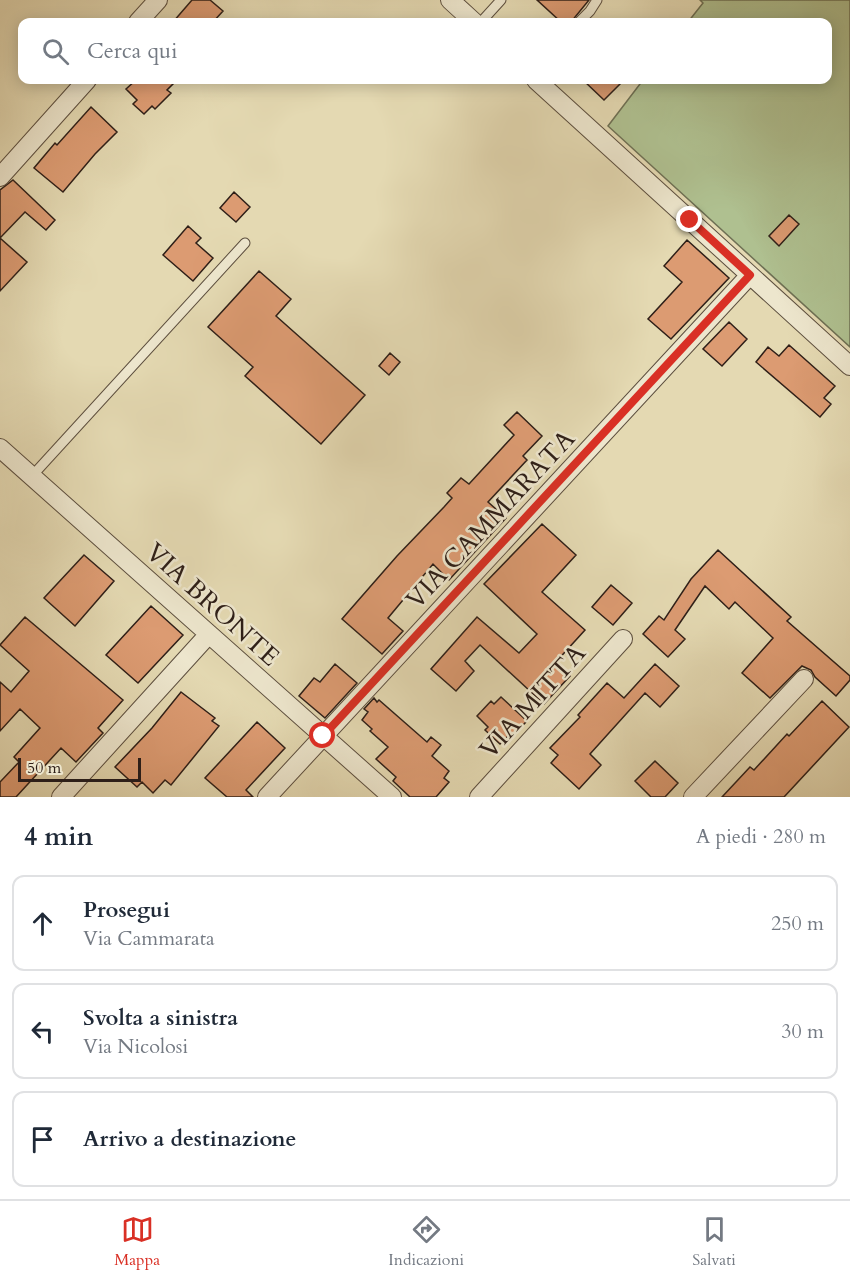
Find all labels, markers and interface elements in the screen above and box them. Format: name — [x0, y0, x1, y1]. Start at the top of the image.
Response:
search box — [18, 18, 832, 84]
icon: search — [39, 35, 72, 68]
text: Cerca qui — [87, 36, 177, 66]
route end — [676, 206, 702, 232]
street label: VIA CAMMARATA — [398, 422, 583, 617]
street label: VIA BRONTE — [138, 535, 287, 674]
street label: VIA MITTA — [471, 636, 594, 766]
route start — [309, 722, 335, 748]
scale bar — [18, 755, 141, 782]
text: 50 m — [27, 757, 61, 779]
text: 4 min — [24, 819, 93, 854]
text: A piedi · 280 m — [696, 823, 826, 850]
text: Prosegui — [83, 895, 170, 925]
icon: ahead — [26, 907, 59, 940]
text: 250 m — [771, 910, 824, 937]
text: Via Cammarata — [83, 925, 215, 952]
text: Svolta a sinistra — [83, 1003, 238, 1033]
icon: left — [26, 1015, 59, 1048]
text: 30 m — [781, 1018, 824, 1045]
text: Via Nicolosi — [83, 1033, 188, 1060]
icon: arrive — [26, 1123, 59, 1156]
text: Arrivo a destinazione — [83, 1124, 296, 1154]
tab: Mappa — [114, 1213, 160, 1271]
tab: Indicazioni — [388, 1213, 464, 1271]
tab: Salvati — [692, 1213, 736, 1271]

